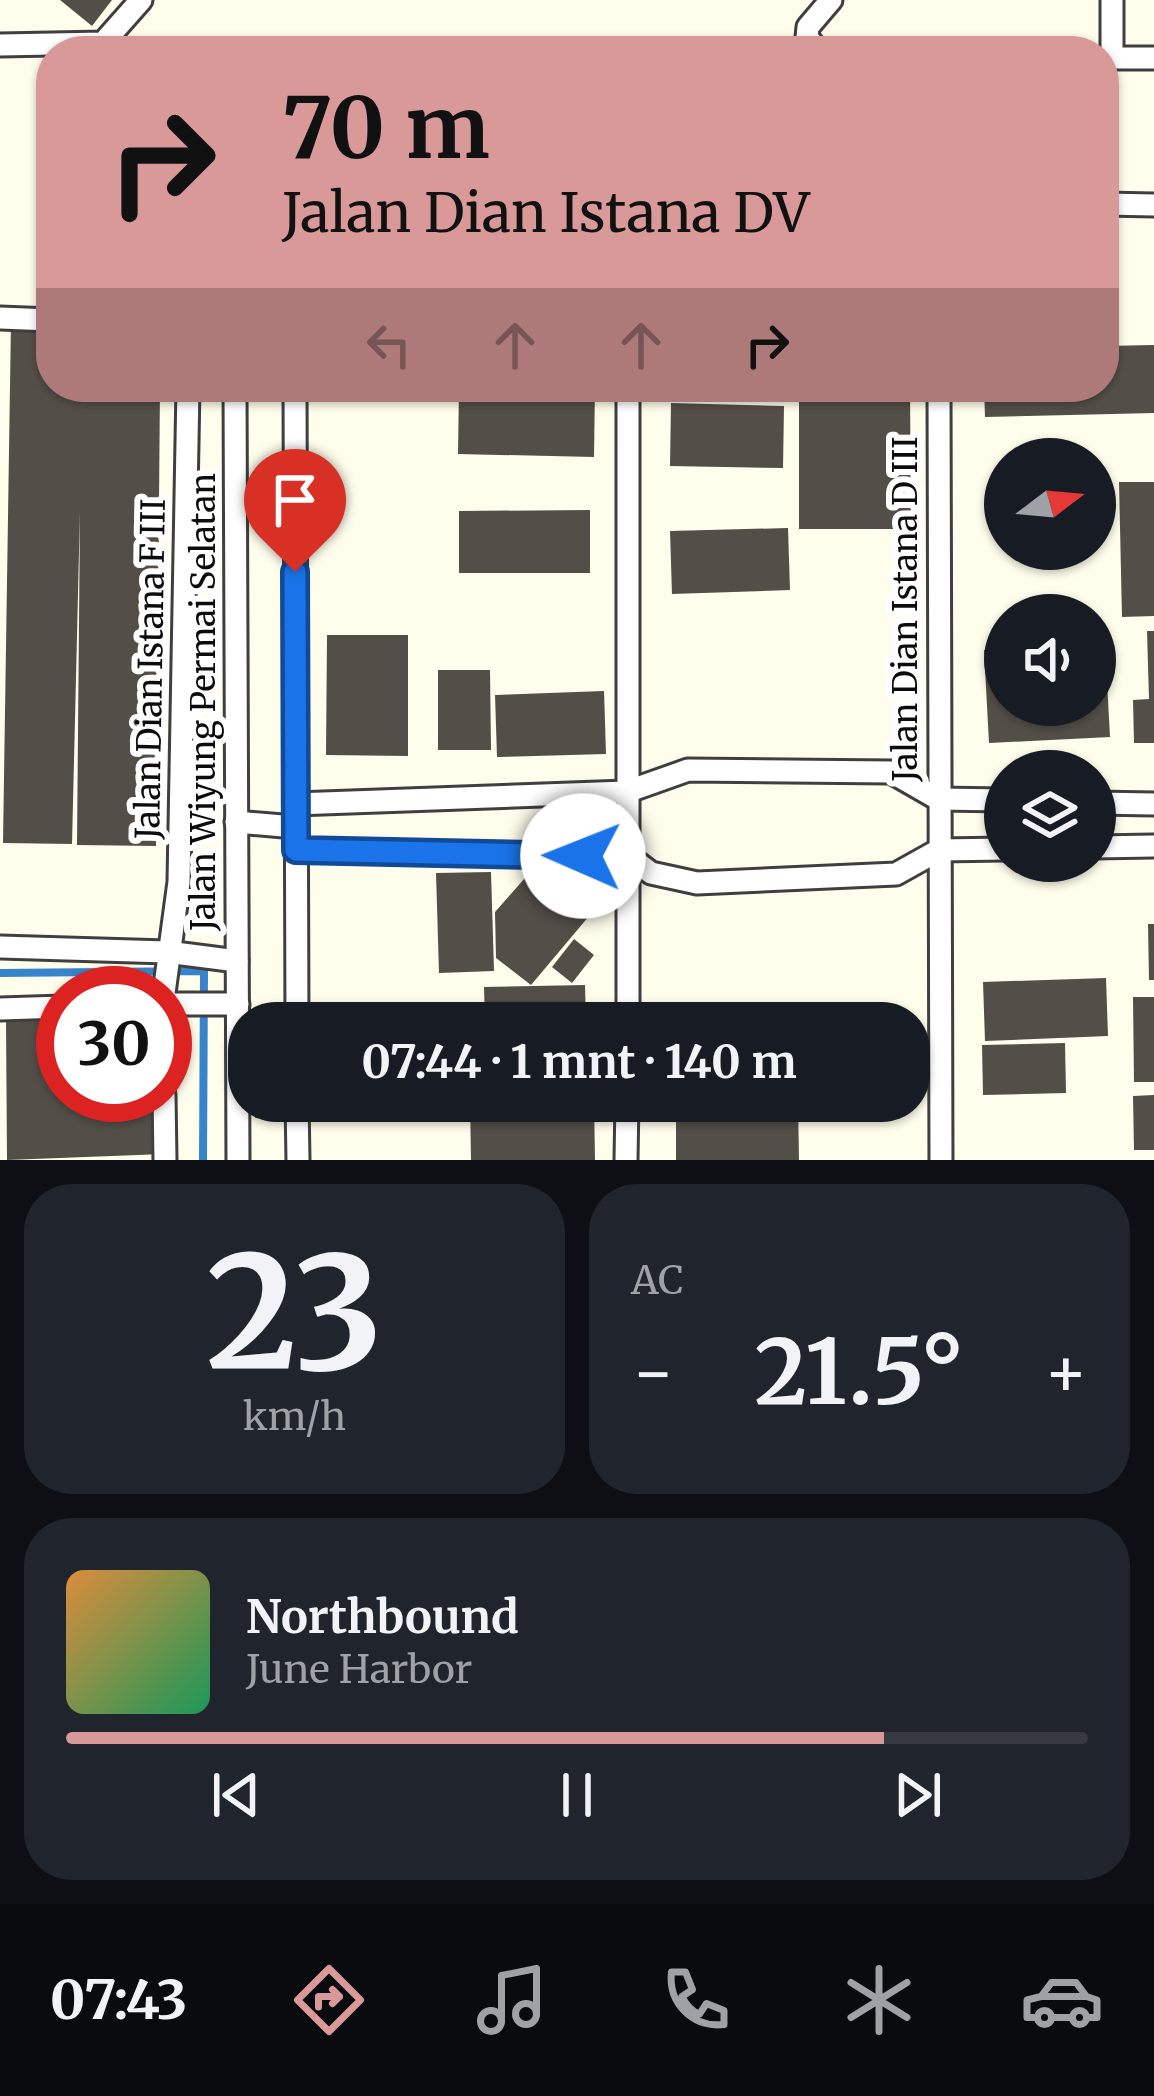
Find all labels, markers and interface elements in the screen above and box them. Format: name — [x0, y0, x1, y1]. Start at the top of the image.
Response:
text: 70 m — [282, 75, 490, 181]
icon: right — [84, 84, 240, 240]
text: Jalan Dian Istana DV — [282, 179, 809, 247]
icon: left — [356, 312, 422, 378]
icon: ahead — [482, 312, 548, 378]
icon: ahead — [608, 312, 674, 378]
icon: right — [734, 312, 800, 378]
street label: Jalan Dian Istana D III — [885, 436, 926, 783]
north arrow — [984, 438, 1116, 570]
map controls — [984, 438, 1116, 882]
pin — [244, 449, 346, 572]
icon: arrive — [262, 467, 328, 533]
street label: Jalan Wiyung Permai Selatan — [183, 473, 224, 932]
street label: Jalan Dian Istana F III — [127, 498, 174, 841]
button: sound — [984, 594, 1116, 726]
button: layers — [984, 750, 1116, 882]
position arrow — [520, 793, 646, 919]
speed limit sign: 30 — [36, 966, 192, 1122]
text: 07:44 · 1 mnt · 140 m — [361, 1034, 797, 1090]
text: 23 — [206, 1215, 383, 1412]
text: AC — [631, 1256, 683, 1305]
text: 21.5° — [755, 1315, 964, 1429]
text: − — [631, 1331, 675, 1414]
text: + — [1044, 1331, 1088, 1414]
text: km/h — [243, 1392, 346, 1441]
text: Northbound — [246, 1589, 519, 1645]
text: June Harbor — [246, 1645, 472, 1694]
icon: previous — [203, 1762, 269, 1828]
icon: pause — [544, 1762, 610, 1828]
icon: next — [885, 1762, 951, 1828]
icon: directions — [287, 1958, 371, 2042]
icon: music — [470, 1958, 554, 2042]
icon: phone — [654, 1958, 738, 2042]
icon: climate — [837, 1958, 921, 2042]
icon: car — [1020, 1958, 1104, 2042]
text: 07:43 — [50, 1966, 187, 2034]

